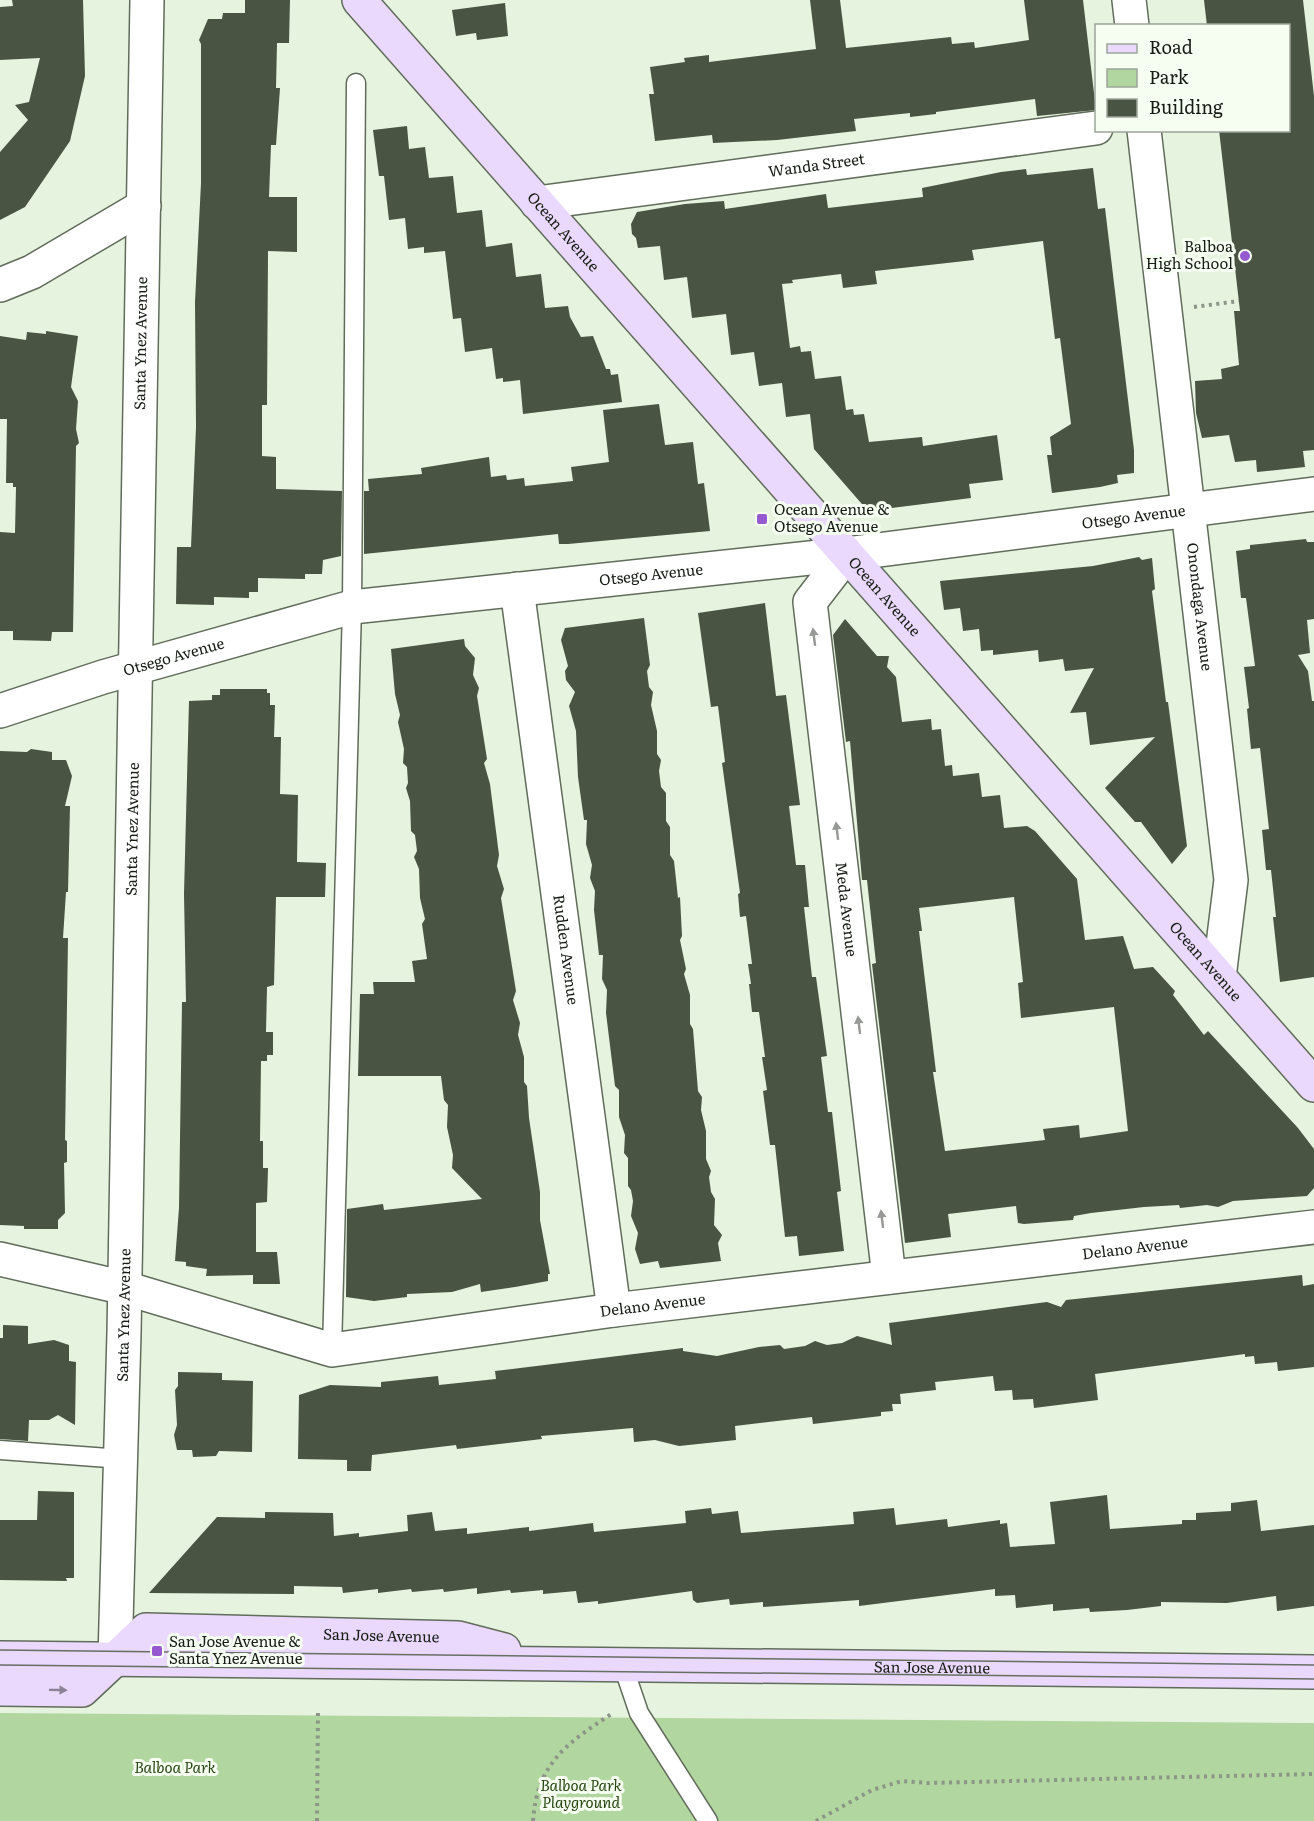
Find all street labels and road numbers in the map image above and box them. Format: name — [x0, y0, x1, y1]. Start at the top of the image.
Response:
street label: Wanda Street — [767, 146, 866, 182]
street label: Ocean Avenue — [523, 186, 606, 276]
street label: Santa Ynez Avenue — [127, 276, 152, 410]
street label: Otsego Avenue — [1080, 498, 1187, 534]
street label: Onondaga Avenue — [1182, 541, 1220, 672]
street label: Ocean Avenue — [844, 551, 927, 641]
street label: Otsego Avenue — [598, 556, 704, 590]
street label: Otsego Avenue — [120, 630, 227, 681]
street label: Santa Ynez Avenue — [119, 762, 144, 896]
street label: Meda Avenue — [830, 860, 864, 958]
street label: Rudden Avenue — [548, 893, 586, 1006]
street label: Ocean Avenue — [1165, 915, 1248, 1006]
street label: Delano Avenue — [1081, 1229, 1189, 1264]
street label: Santa Ynez Avenue — [110, 1248, 135, 1382]
street label: Delano Avenue — [598, 1286, 707, 1322]
street label: San Jose Avenue — [323, 1622, 440, 1648]
street label: San Jose Avenue — [874, 1654, 990, 1679]

